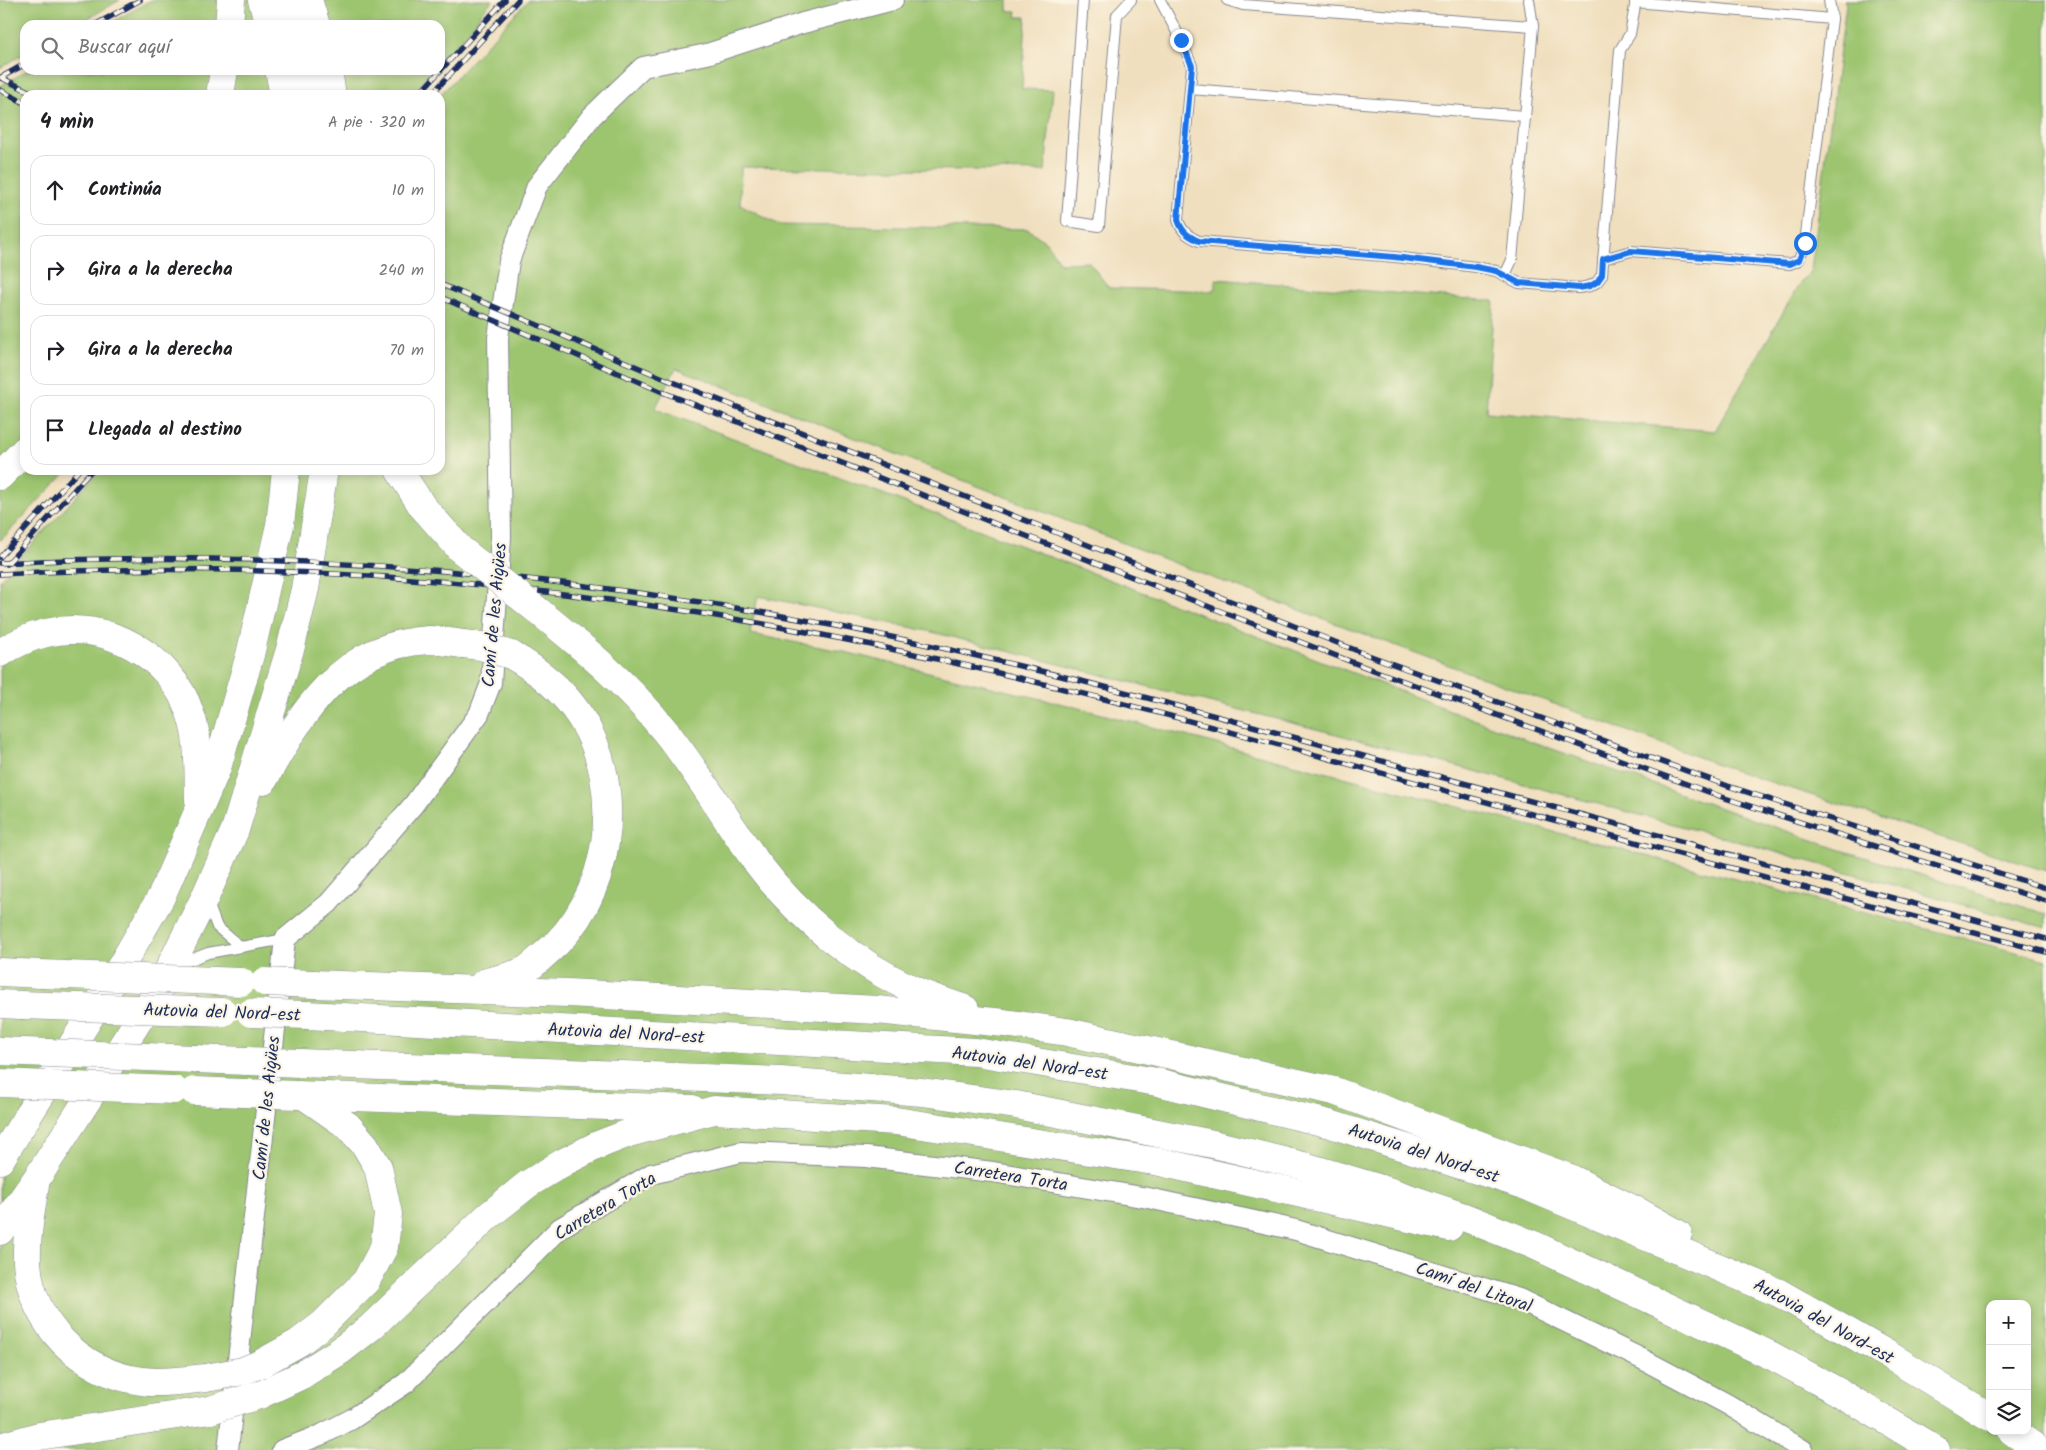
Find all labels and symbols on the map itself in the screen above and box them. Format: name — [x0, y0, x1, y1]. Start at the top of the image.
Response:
route end — [1170, 29, 1193, 52]
route start — [1794, 232, 1817, 255]
street label: Camí de les Aigües — [475, 541, 516, 689]
street label: Autovia del Nord-est — [143, 996, 302, 1031]
street label: Autovia del Nord-est — [547, 1016, 706, 1053]
street label: Camí de les Aigües — [245, 1034, 290, 1182]
street label: Autovia del Nord-est — [950, 1039, 1111, 1090]
street label: Autovia del Nord-est — [1344, 1116, 1504, 1193]
street label: Carretera Torta — [952, 1154, 1070, 1201]
street label: Carretera Torta — [549, 1165, 663, 1249]
street label: Camí del Litoral — [1411, 1255, 1536, 1322]
street label: Autovia del Nord-est — [1747, 1272, 1900, 1374]

